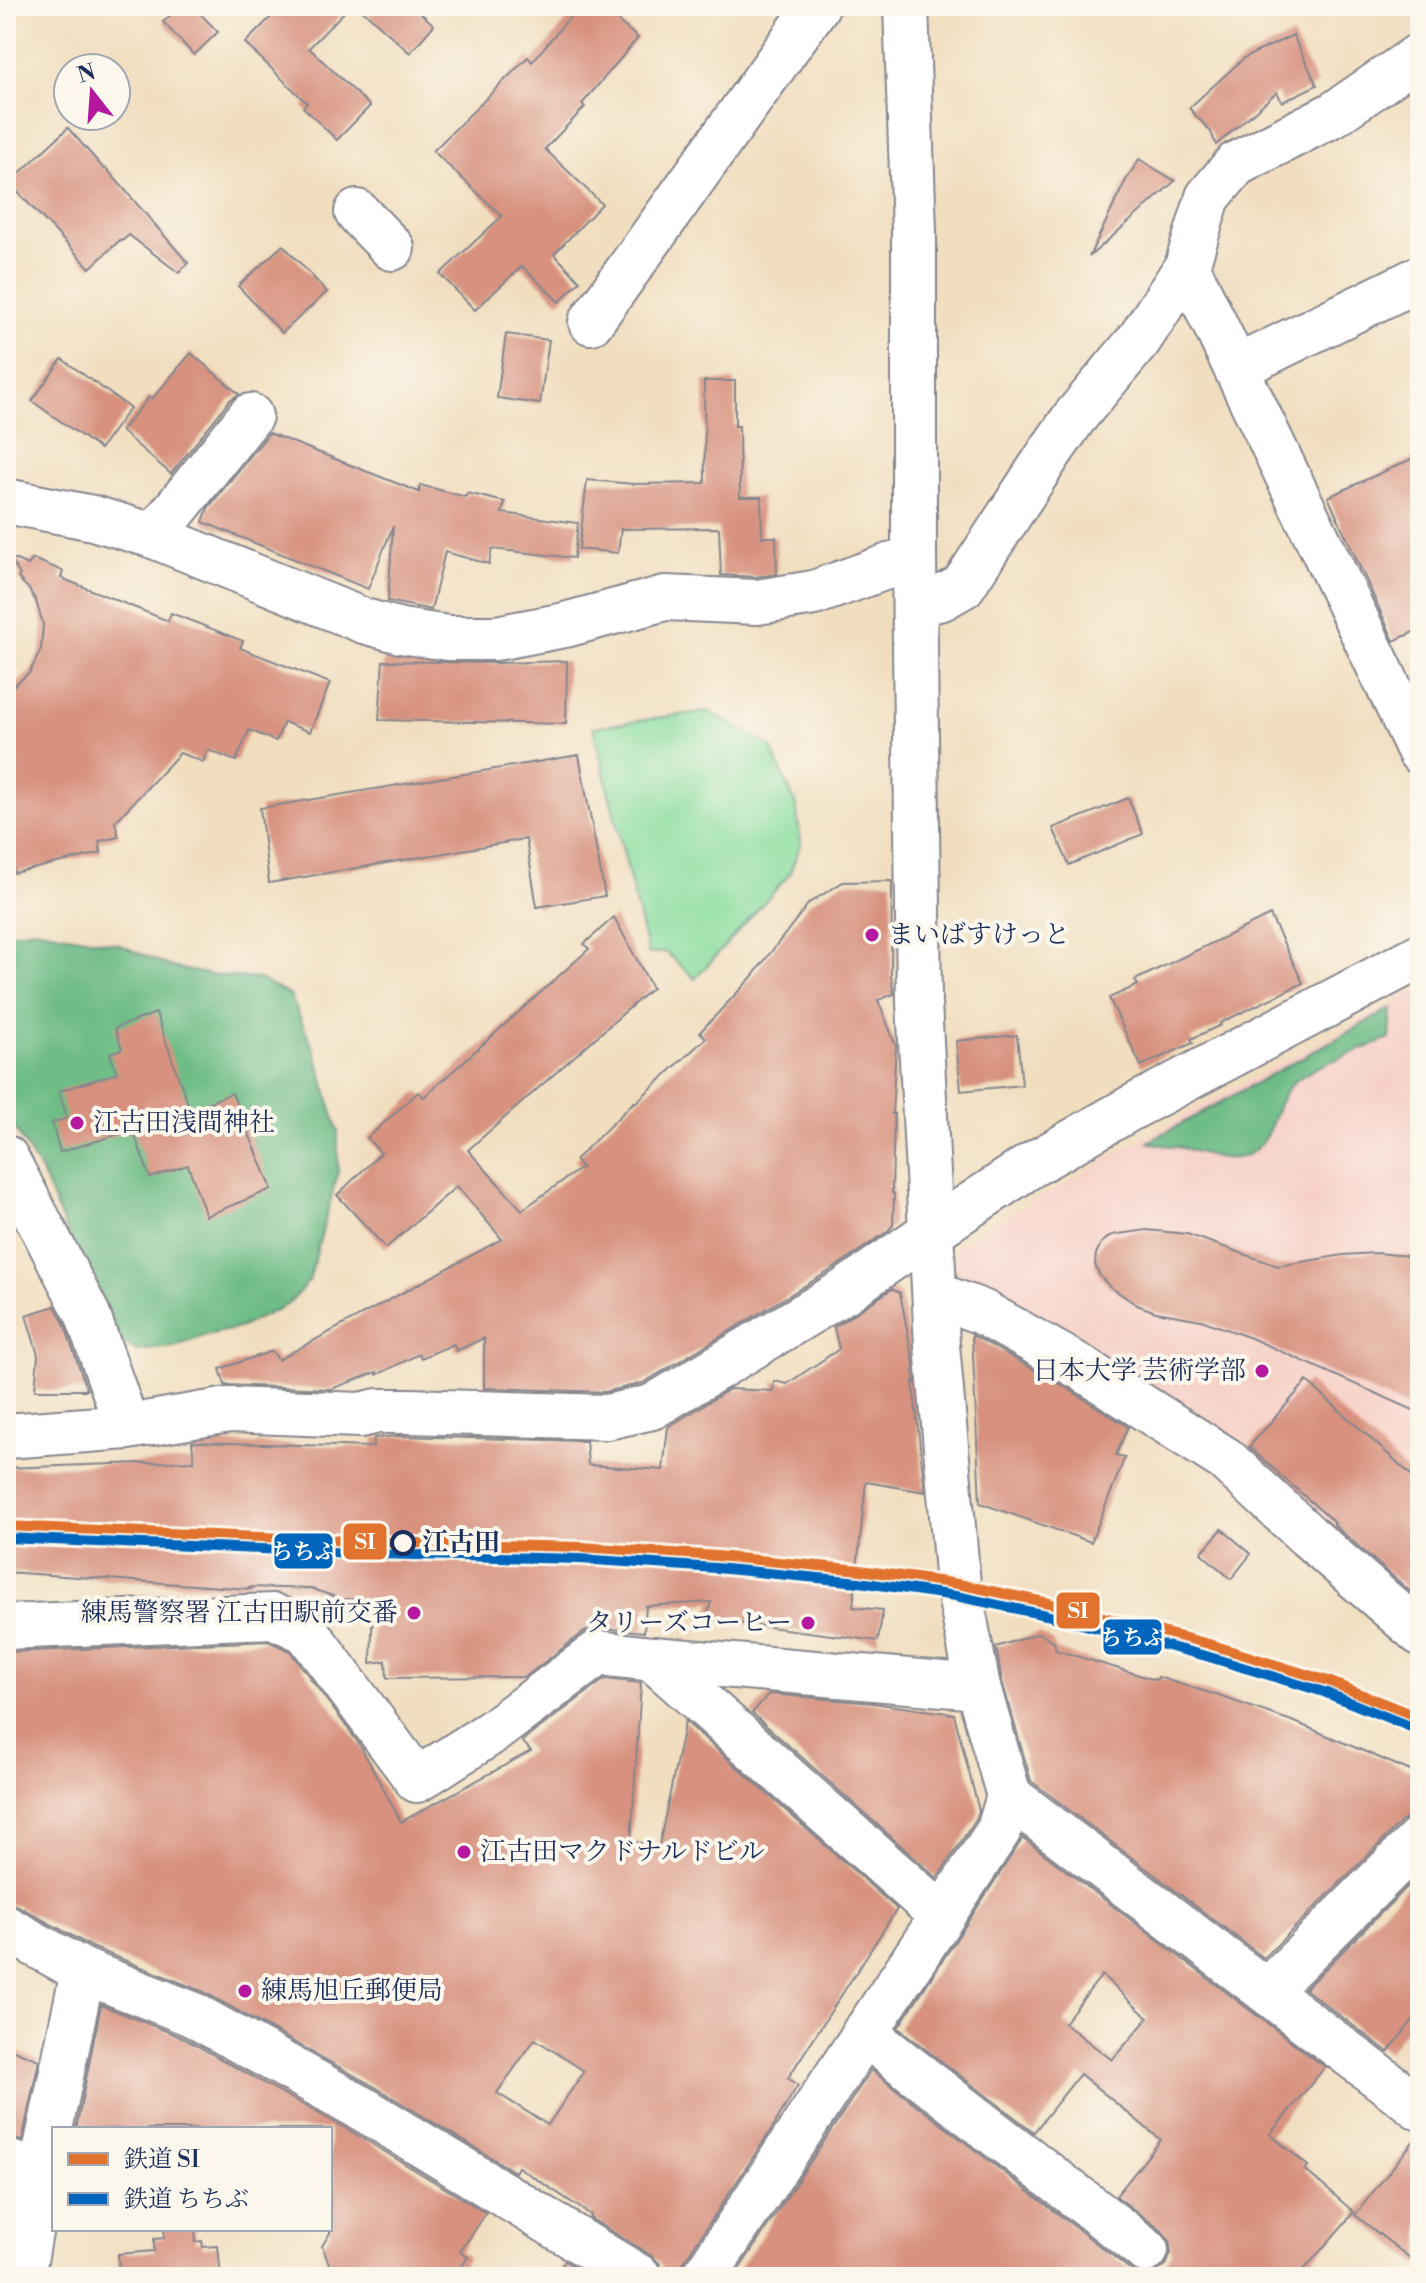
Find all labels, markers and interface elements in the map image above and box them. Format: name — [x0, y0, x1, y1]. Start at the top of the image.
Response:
north arrow — [52, 52, 132, 132]
text: N — [74, 59, 99, 90]
place label: まいばすけっと — [888, 919, 1070, 951]
marker: まいばすけっと — [863, 926, 881, 944]
place label: 江古田浅間神社 — [93, 1107, 275, 1139]
marker: 江古田浅間神社 — [68, 1114, 86, 1132]
place label: 日本大学 芸術学部 — [1033, 1355, 1246, 1387]
marker: 日本大学 芸術学部 — [1253, 1362, 1271, 1380]
line badge: SI — [342, 1522, 388, 1561]
place label: 江古田 — [422, 1527, 500, 1559]
text: SI — [354, 1529, 376, 1556]
marker: 江古田 — [391, 1531, 415, 1555]
line badge: ちちぶ — [273, 1532, 334, 1570]
text: ちちぶ — [271, 1539, 337, 1566]
line badge: SI — [1055, 1591, 1101, 1630]
place label: 練馬警察署 江古田駅前交番 — [81, 1597, 398, 1629]
text: SI — [1067, 1598, 1089, 1625]
marker: 練馬警察署 江古田駅前交番 — [405, 1604, 423, 1622]
place label: タリーズコーヒー — [586, 1607, 792, 1639]
marker: タリーズコーヒー — [799, 1614, 817, 1632]
line badge: ちちぶ — [1102, 1618, 1163, 1656]
text: ちちぶ — [1100, 1625, 1166, 1652]
place label: 江古田マクドナルドビル — [480, 1836, 765, 1868]
marker: 江古田マクドナルドビル — [455, 1843, 473, 1861]
place label: 練馬旭丘郵便局 — [261, 1975, 443, 2007]
marker: 練馬旭丘郵便局 — [236, 1982, 254, 2000]
legend — [52, 2127, 332, 2231]
text: 鉄道 SI — [124, 2145, 200, 2175]
text: 鉄道 ちちぶ — [124, 2185, 249, 2215]

